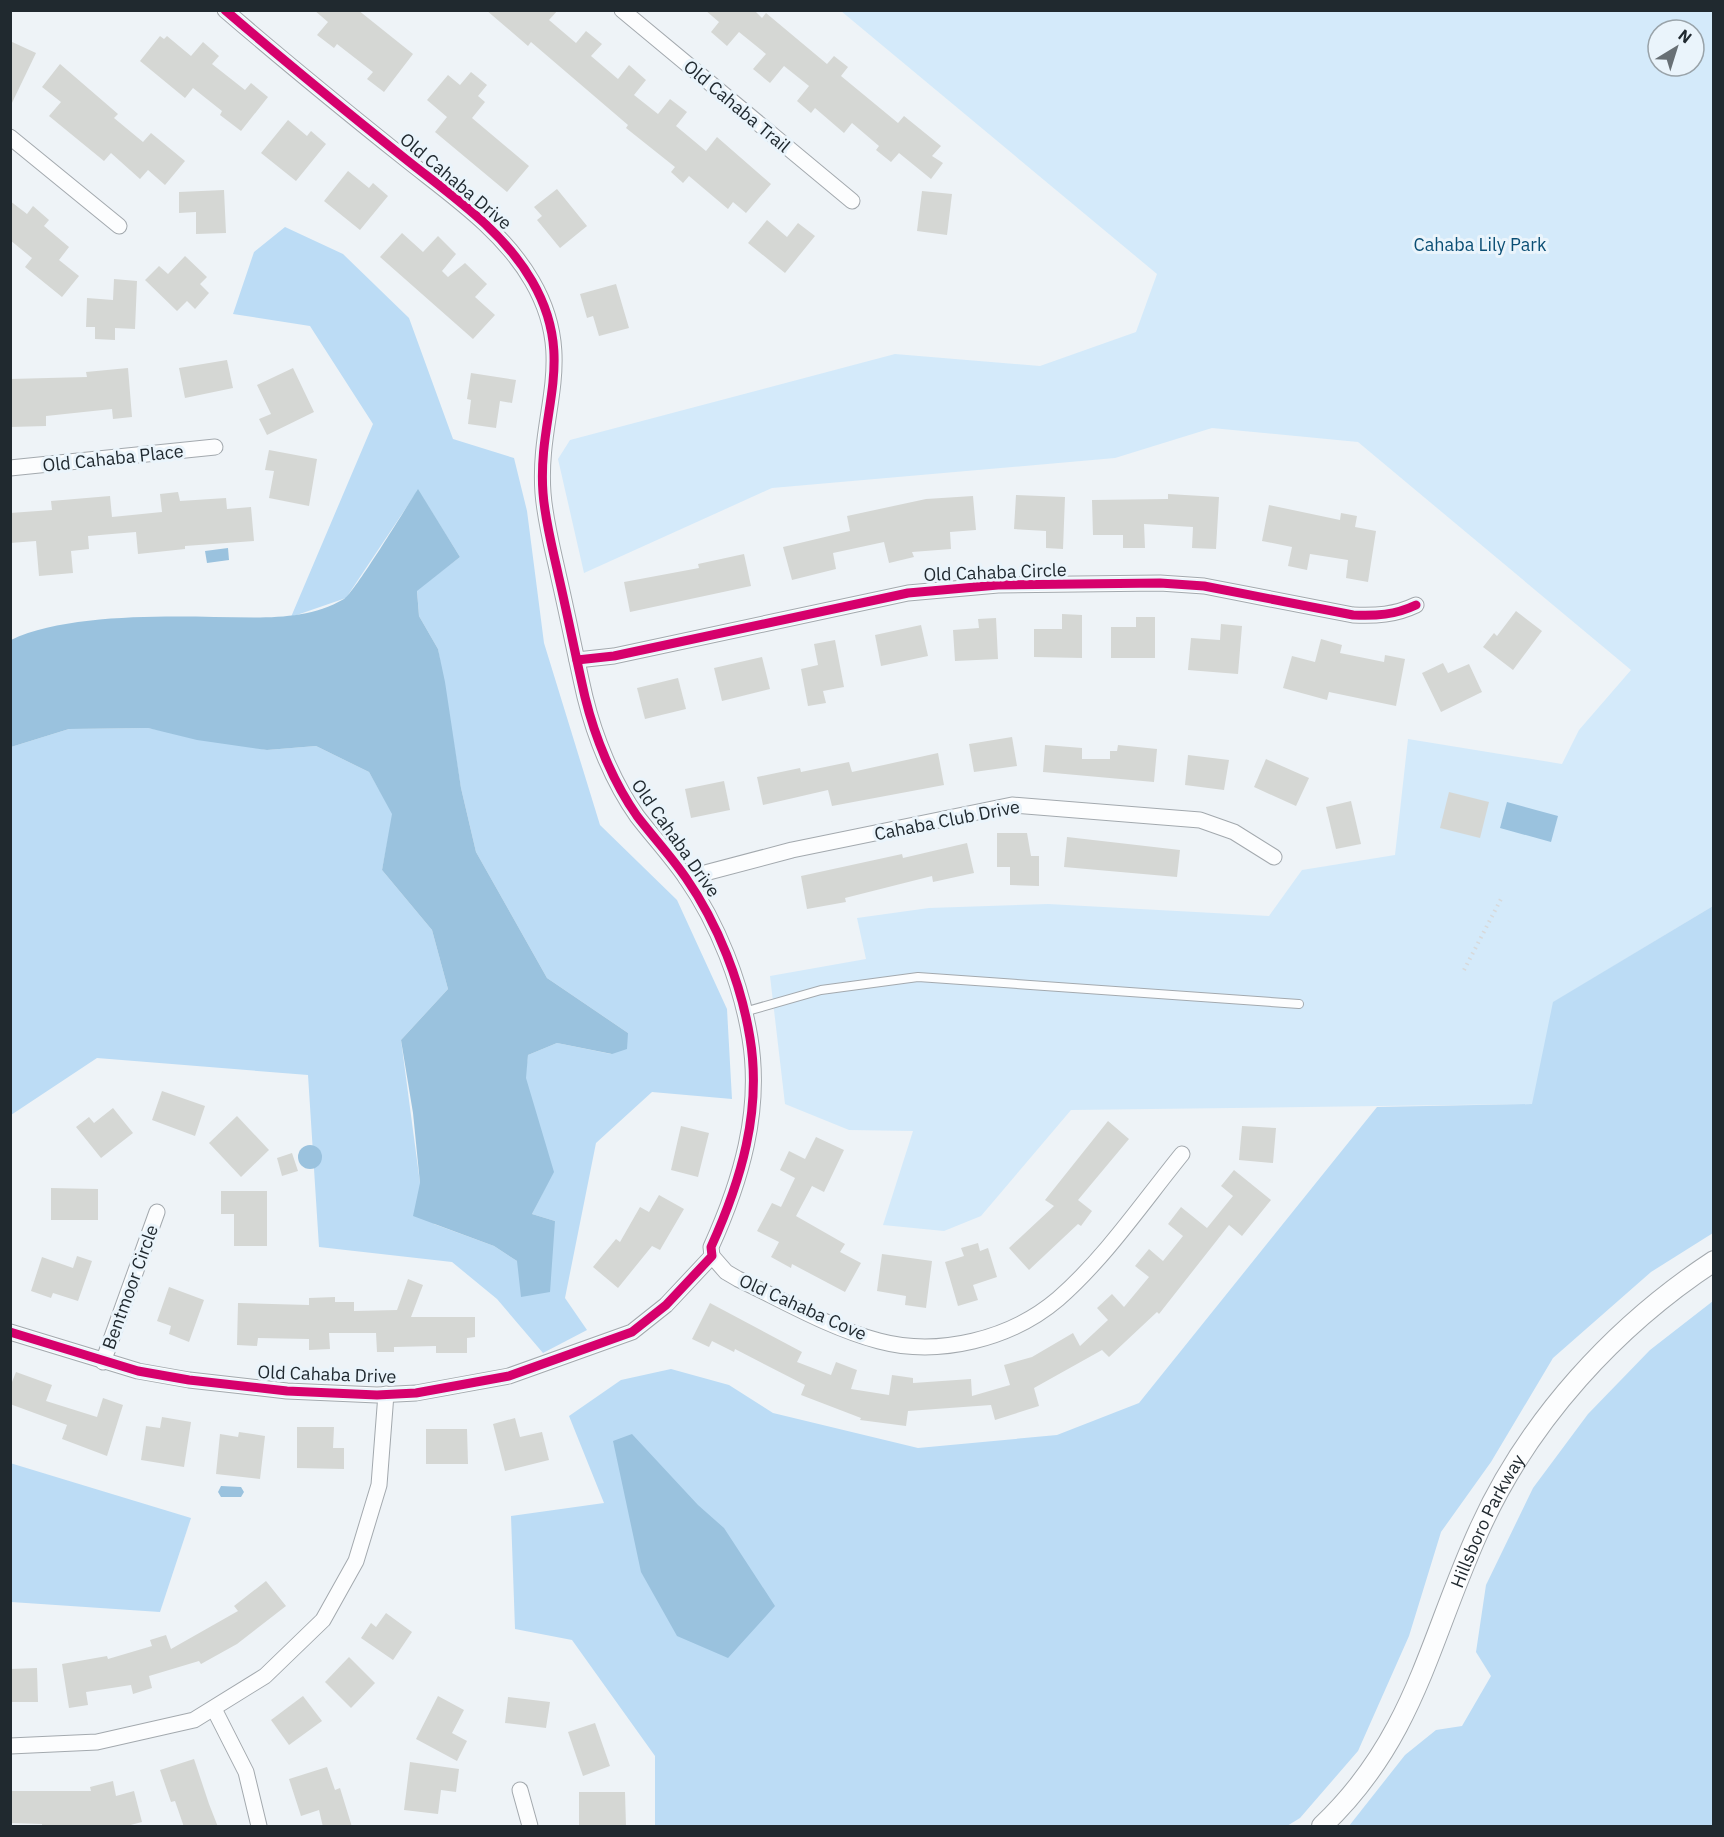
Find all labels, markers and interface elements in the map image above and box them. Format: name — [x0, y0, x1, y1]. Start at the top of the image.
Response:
north arrow — [1646, 18, 1706, 78]
text: N — [1675, 25, 1696, 48]
street label: Old Cahaba Trail — [679, 55, 795, 157]
street label: Old Cahaba Drive — [395, 128, 517, 235]
park label: Cahaba Lily Park — [1414, 233, 1547, 256]
street label: Old Cahaba Place — [41, 439, 185, 477]
street label: Old Cahaba Circle — [923, 558, 1067, 586]
street label: Old Cahaba Drive — [627, 774, 725, 902]
street label: Cahaba Club Drive — [872, 795, 1022, 845]
street label: Bentmoor Circle — [97, 1221, 163, 1352]
street label: Old Cahaba Cove — [736, 1269, 870, 1345]
street label: Old Cahaba Drive — [257, 1360, 397, 1388]
street label: Hillsboro Parkway — [1445, 1450, 1529, 1591]

